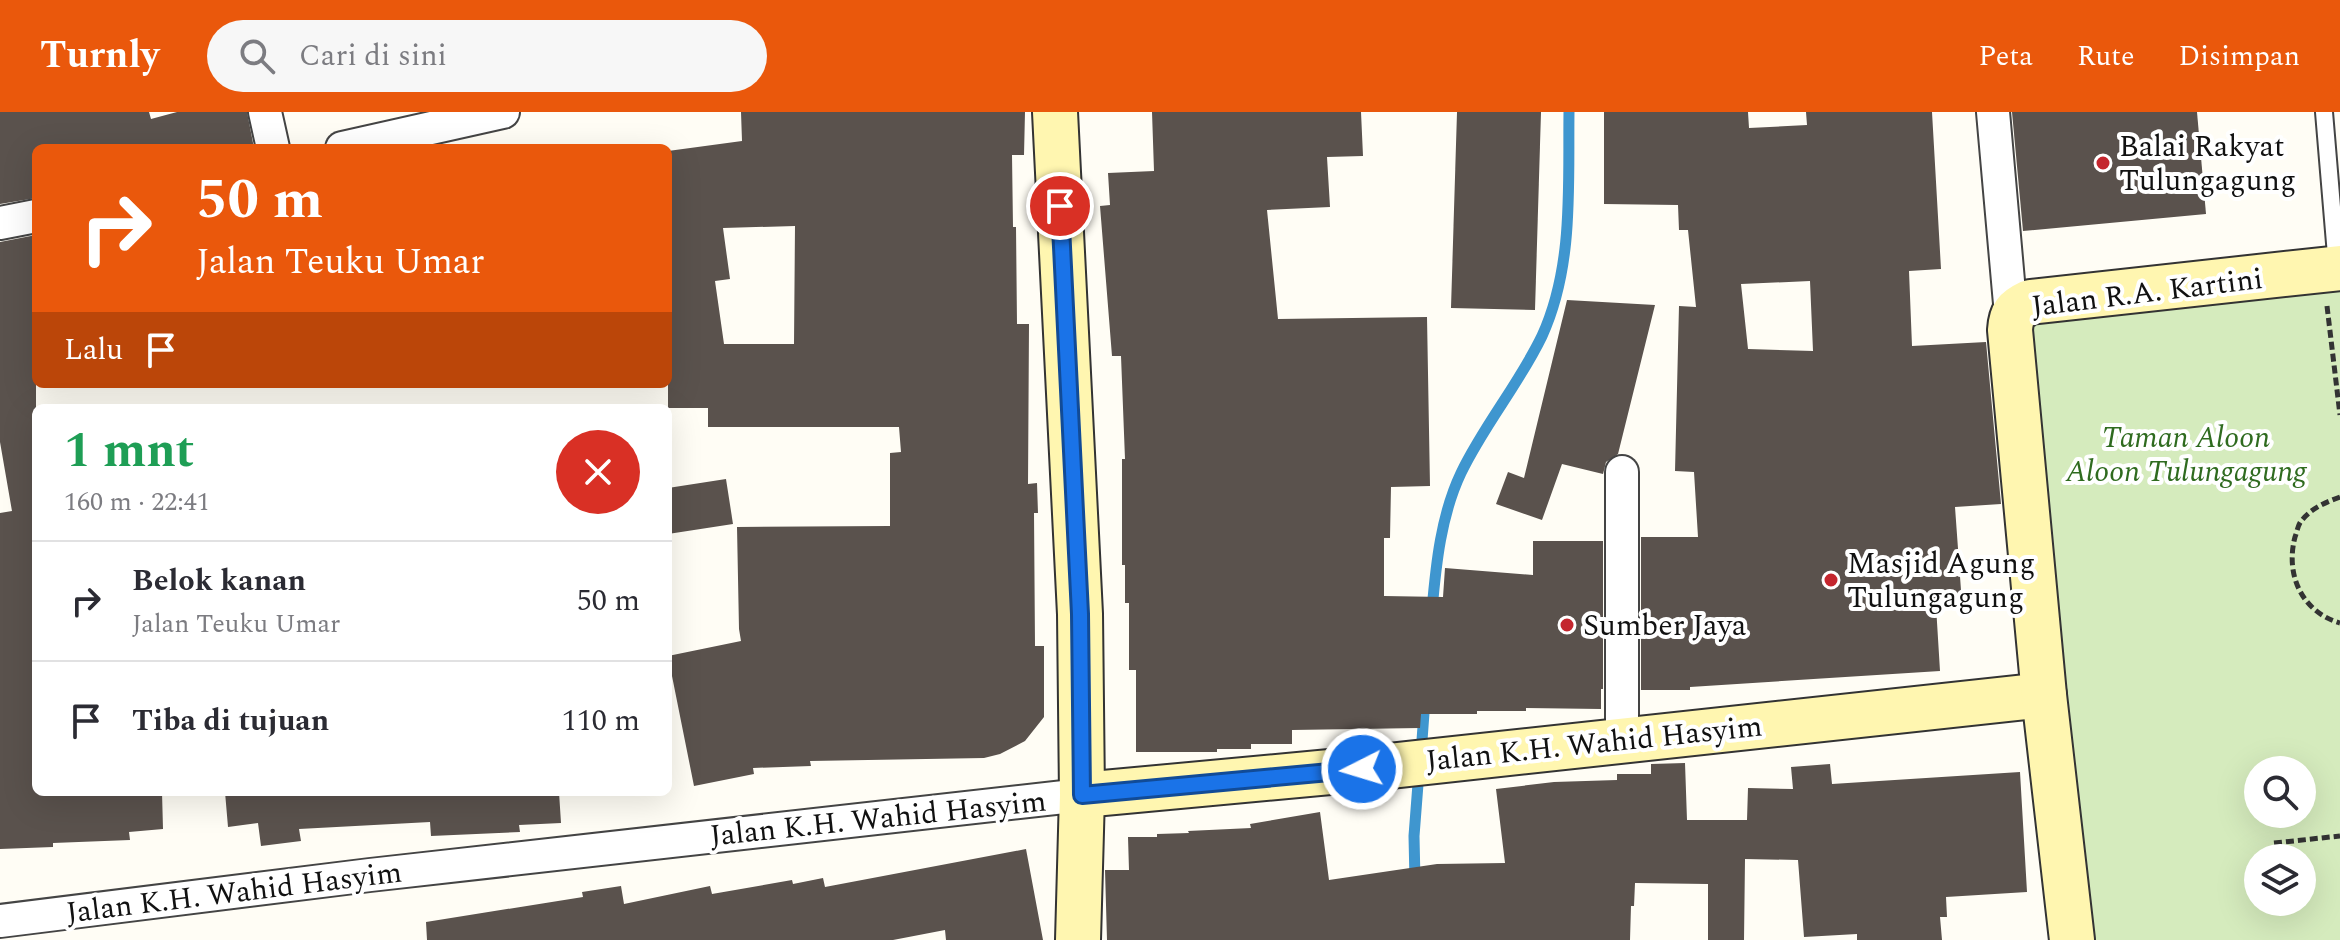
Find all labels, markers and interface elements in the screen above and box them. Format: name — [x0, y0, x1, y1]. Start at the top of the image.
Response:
search box — [207, 20, 767, 92]
text: Turnly — [40, 27, 159, 85]
text: Cari di sini — [299, 33, 447, 79]
icon: search — [235, 34, 279, 78]
text: Peta — [1978, 35, 2033, 78]
text: Rute — [2077, 35, 2135, 78]
text: Disimpan — [2179, 35, 2300, 78]
place label: Balai Rakyat Tulungagung — [2119, 124, 2296, 204]
marker: Balai Rakyat Tulungagung — [2094, 154, 2112, 172]
text: 50 m — [196, 158, 323, 243]
pin — [1026, 172, 1094, 240]
icon: right — [64, 176, 168, 280]
icon: arrive — [1038, 184, 1082, 228]
text: Jalan Teuku Umar — [196, 235, 485, 290]
street label: Jalan R.A. Kartini — [2029, 256, 2265, 330]
text: Lalu — [64, 327, 123, 373]
icon: arrive — [139, 328, 183, 372]
text: 1 mnt — [64, 415, 194, 488]
park label: Taman Aloon Aloon Tulungagung — [2065, 415, 2308, 495]
button: close — [556, 430, 640, 514]
text: 160 m · 22:41 — [64, 482, 210, 522]
place label: Masjid Agung Tulungagung — [1847, 541, 2035, 621]
text: Belok kanan — [132, 558, 306, 604]
marker: Masjid Agung Tulungagung — [1822, 571, 1840, 589]
text: 50 m — [577, 578, 640, 624]
icon: right — [64, 579, 108, 623]
place label: Sumber Jaya — [1583, 603, 1747, 649]
text: Jalan Teuku Umar — [132, 604, 340, 644]
marker: Sumber Jaya — [1558, 616, 1576, 634]
text: Tiba di tujuan — [132, 698, 329, 744]
text: 110 m — [562, 698, 640, 744]
icon: arrive — [64, 699, 108, 743]
street label: Jalan K.H. Wahid Hasyim — [1424, 703, 1765, 785]
position arrow — [1320, 727, 1404, 811]
map controls — [2244, 756, 2316, 916]
button: search — [2244, 756, 2316, 828]
street label: Jalan K.H. Wahid Hasyim — [708, 778, 1049, 860]
button: layers — [2244, 844, 2316, 916]
street label: Jalan K.H. Wahid Hasyim — [64, 850, 405, 936]

